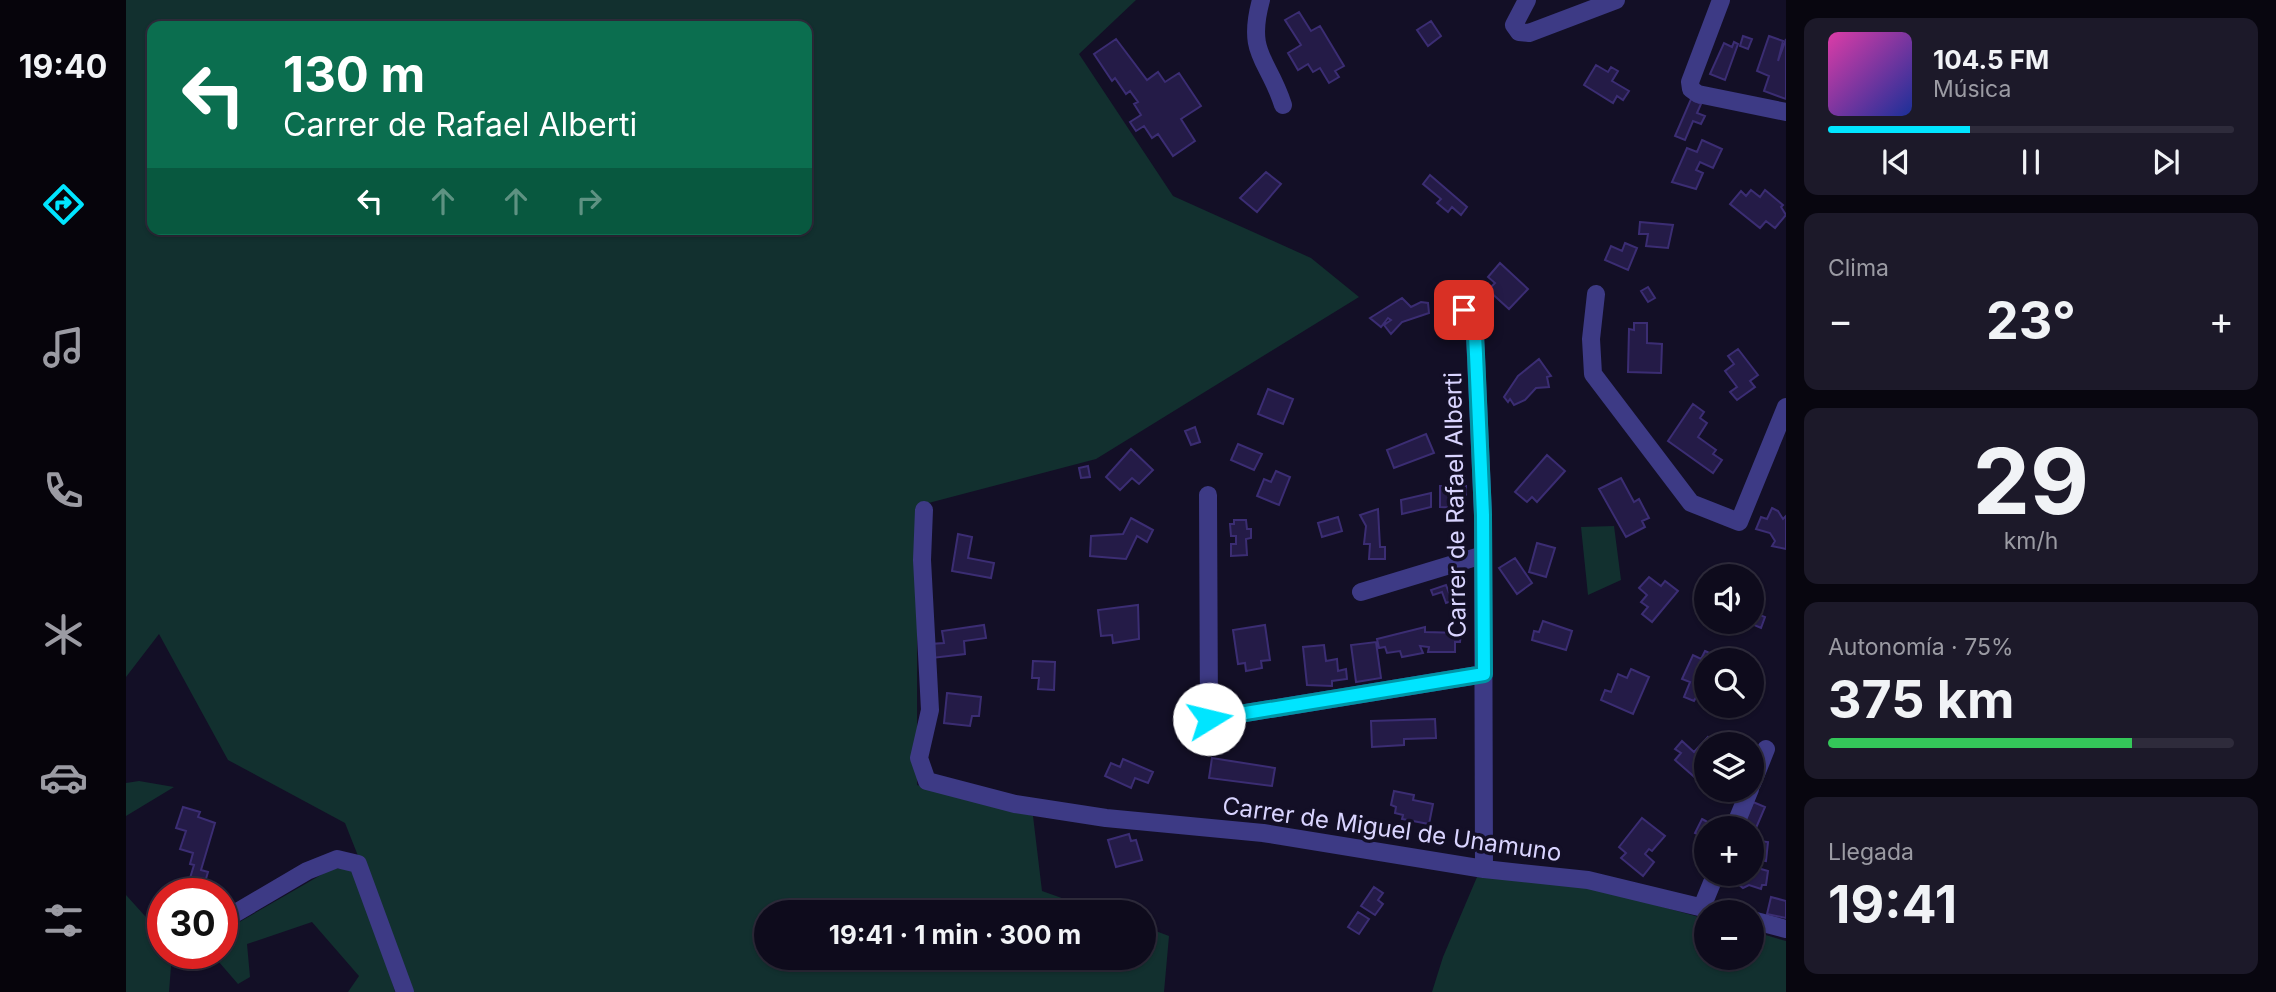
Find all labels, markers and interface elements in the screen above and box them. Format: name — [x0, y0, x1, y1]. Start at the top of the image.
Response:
text: 104.5 FM — [1933, 44, 2049, 75]
text: 130 m — [283, 45, 425, 104]
text: 19:40 — [19, 47, 107, 86]
icon: left — [168, 49, 259, 140]
text: Música — [1933, 75, 2011, 103]
text: Carrer de Rafael Alberti — [283, 105, 637, 144]
icon: previous — [1877, 143, 1915, 181]
icon: pause — [2012, 143, 2050, 181]
icon: next — [2147, 143, 2185, 181]
icon: directions — [39, 180, 88, 229]
icon: left — [351, 182, 389, 220]
icon: ahead — [424, 182, 462, 220]
icon: ahead — [497, 182, 535, 220]
icon: right — [570, 182, 608, 220]
text: Clima — [1828, 254, 1889, 282]
pin — [1434, 280, 1494, 340]
text: 23° — [1986, 289, 2076, 352]
icon: arrive — [1445, 291, 1483, 329]
text: − — [1828, 297, 1853, 343]
text: + — [2209, 297, 2234, 343]
icon: music — [39, 323, 88, 372]
street label: Carrer de Rafael Alberti — [1438, 372, 1472, 638]
text: 29 — [1973, 426, 2089, 536]
icon: phone — [39, 466, 88, 515]
text: km/h — [2004, 527, 2058, 555]
map controls — [1694, 564, 1764, 970]
button: sound — [1694, 564, 1764, 634]
icon: climate — [39, 610, 88, 659]
text: Autonomía · 75% — [1828, 633, 2014, 661]
button: search — [1694, 648, 1764, 718]
text: 375 km — [1828, 668, 2014, 731]
position arrow — [1172, 682, 1246, 756]
button: layers — [1694, 732, 1764, 802]
icon: car — [39, 753, 88, 802]
street label: Carrer de Miguel de Unamuno — [1221, 791, 1563, 867]
button: + — [1694, 816, 1764, 886]
text: Llegada — [1828, 838, 1914, 866]
text: 19:41 — [1828, 873, 1957, 936]
speed limit sign: 30 — [147, 878, 238, 969]
icon: filters — [39, 896, 88, 945]
button: − — [1694, 900, 1764, 970]
text: 19:41 · 1 min · 300 m — [829, 919, 1081, 950]

